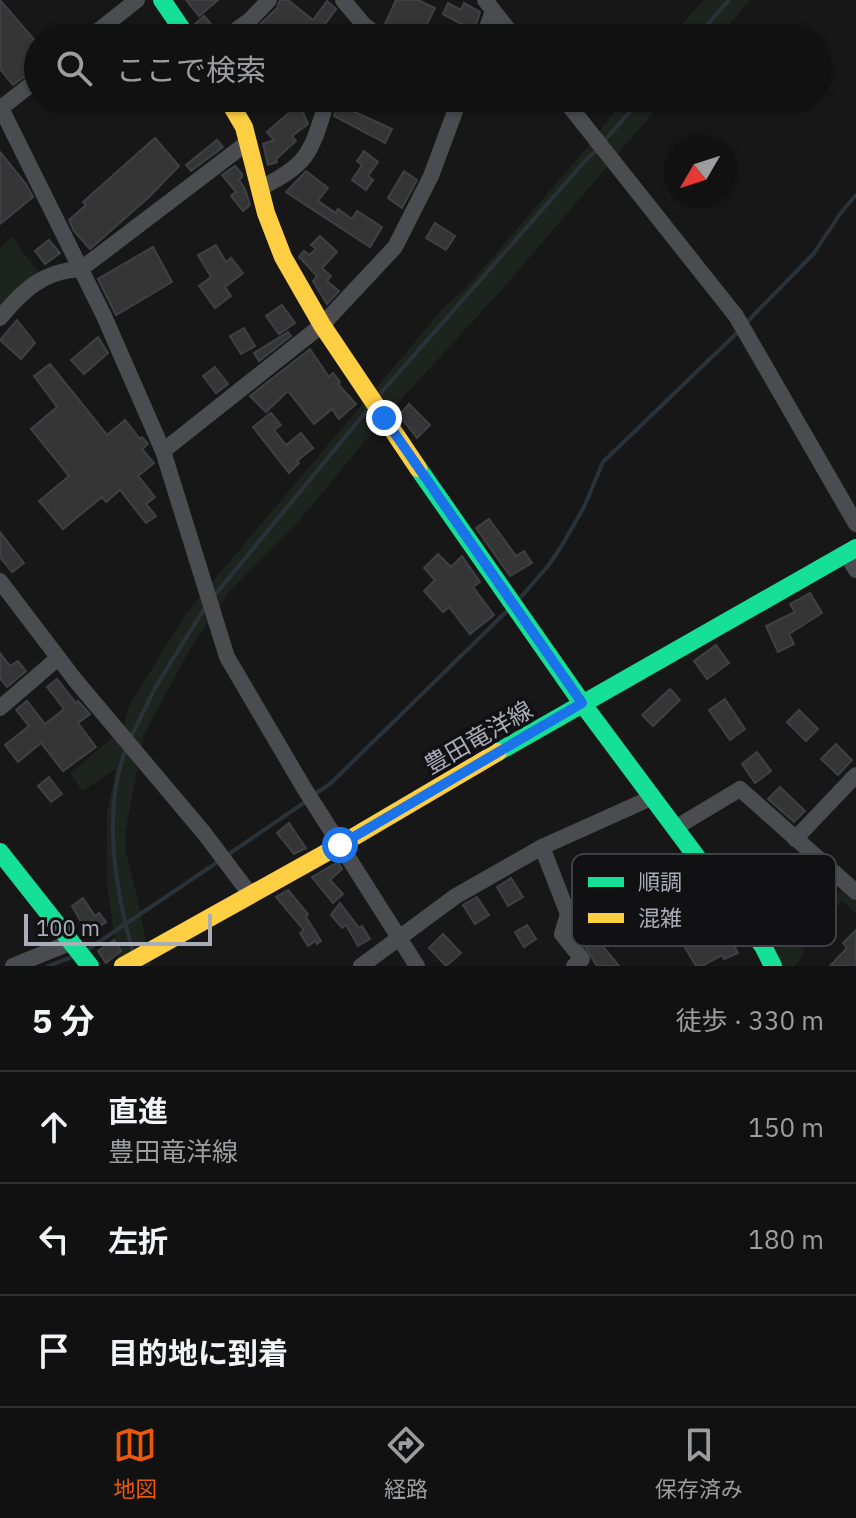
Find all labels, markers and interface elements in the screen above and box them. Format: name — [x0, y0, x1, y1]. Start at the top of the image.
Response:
search box — [24, 24, 832, 112]
icon: search — [52, 46, 96, 90]
text: ここで検索 — [116, 50, 266, 89]
north arrow — [664, 136, 736, 208]
route end — [366, 400, 402, 436]
street label: 豊田竜洋線 — [418, 693, 538, 781]
route start — [322, 827, 358, 863]
legend — [572, 854, 836, 946]
text: 順調 — [638, 867, 682, 896]
text: 混雑 — [638, 903, 682, 932]
scale bar — [24, 910, 212, 946]
text: 100 m — [36, 913, 100, 942]
text: 5 分 — [32, 998, 94, 1042]
text: 徒歩 · 330 m — [676, 1003, 824, 1037]
text: 直進 — [108, 1091, 168, 1130]
icon: ahead — [32, 1105, 76, 1149]
text: 150 m — [748, 1110, 824, 1144]
text: 豊田竜洋線 — [108, 1134, 238, 1168]
icon: left — [32, 1217, 76, 1261]
text: 左折 — [108, 1221, 168, 1260]
text: 180 m — [748, 1222, 824, 1256]
icon: arrive — [32, 1329, 76, 1373]
text: 目的地に到着 — [108, 1333, 288, 1372]
tab: 地図 — [113, 1423, 157, 1503]
tab: 経路 — [384, 1423, 428, 1503]
tab: 保存済み — [655, 1423, 743, 1503]

